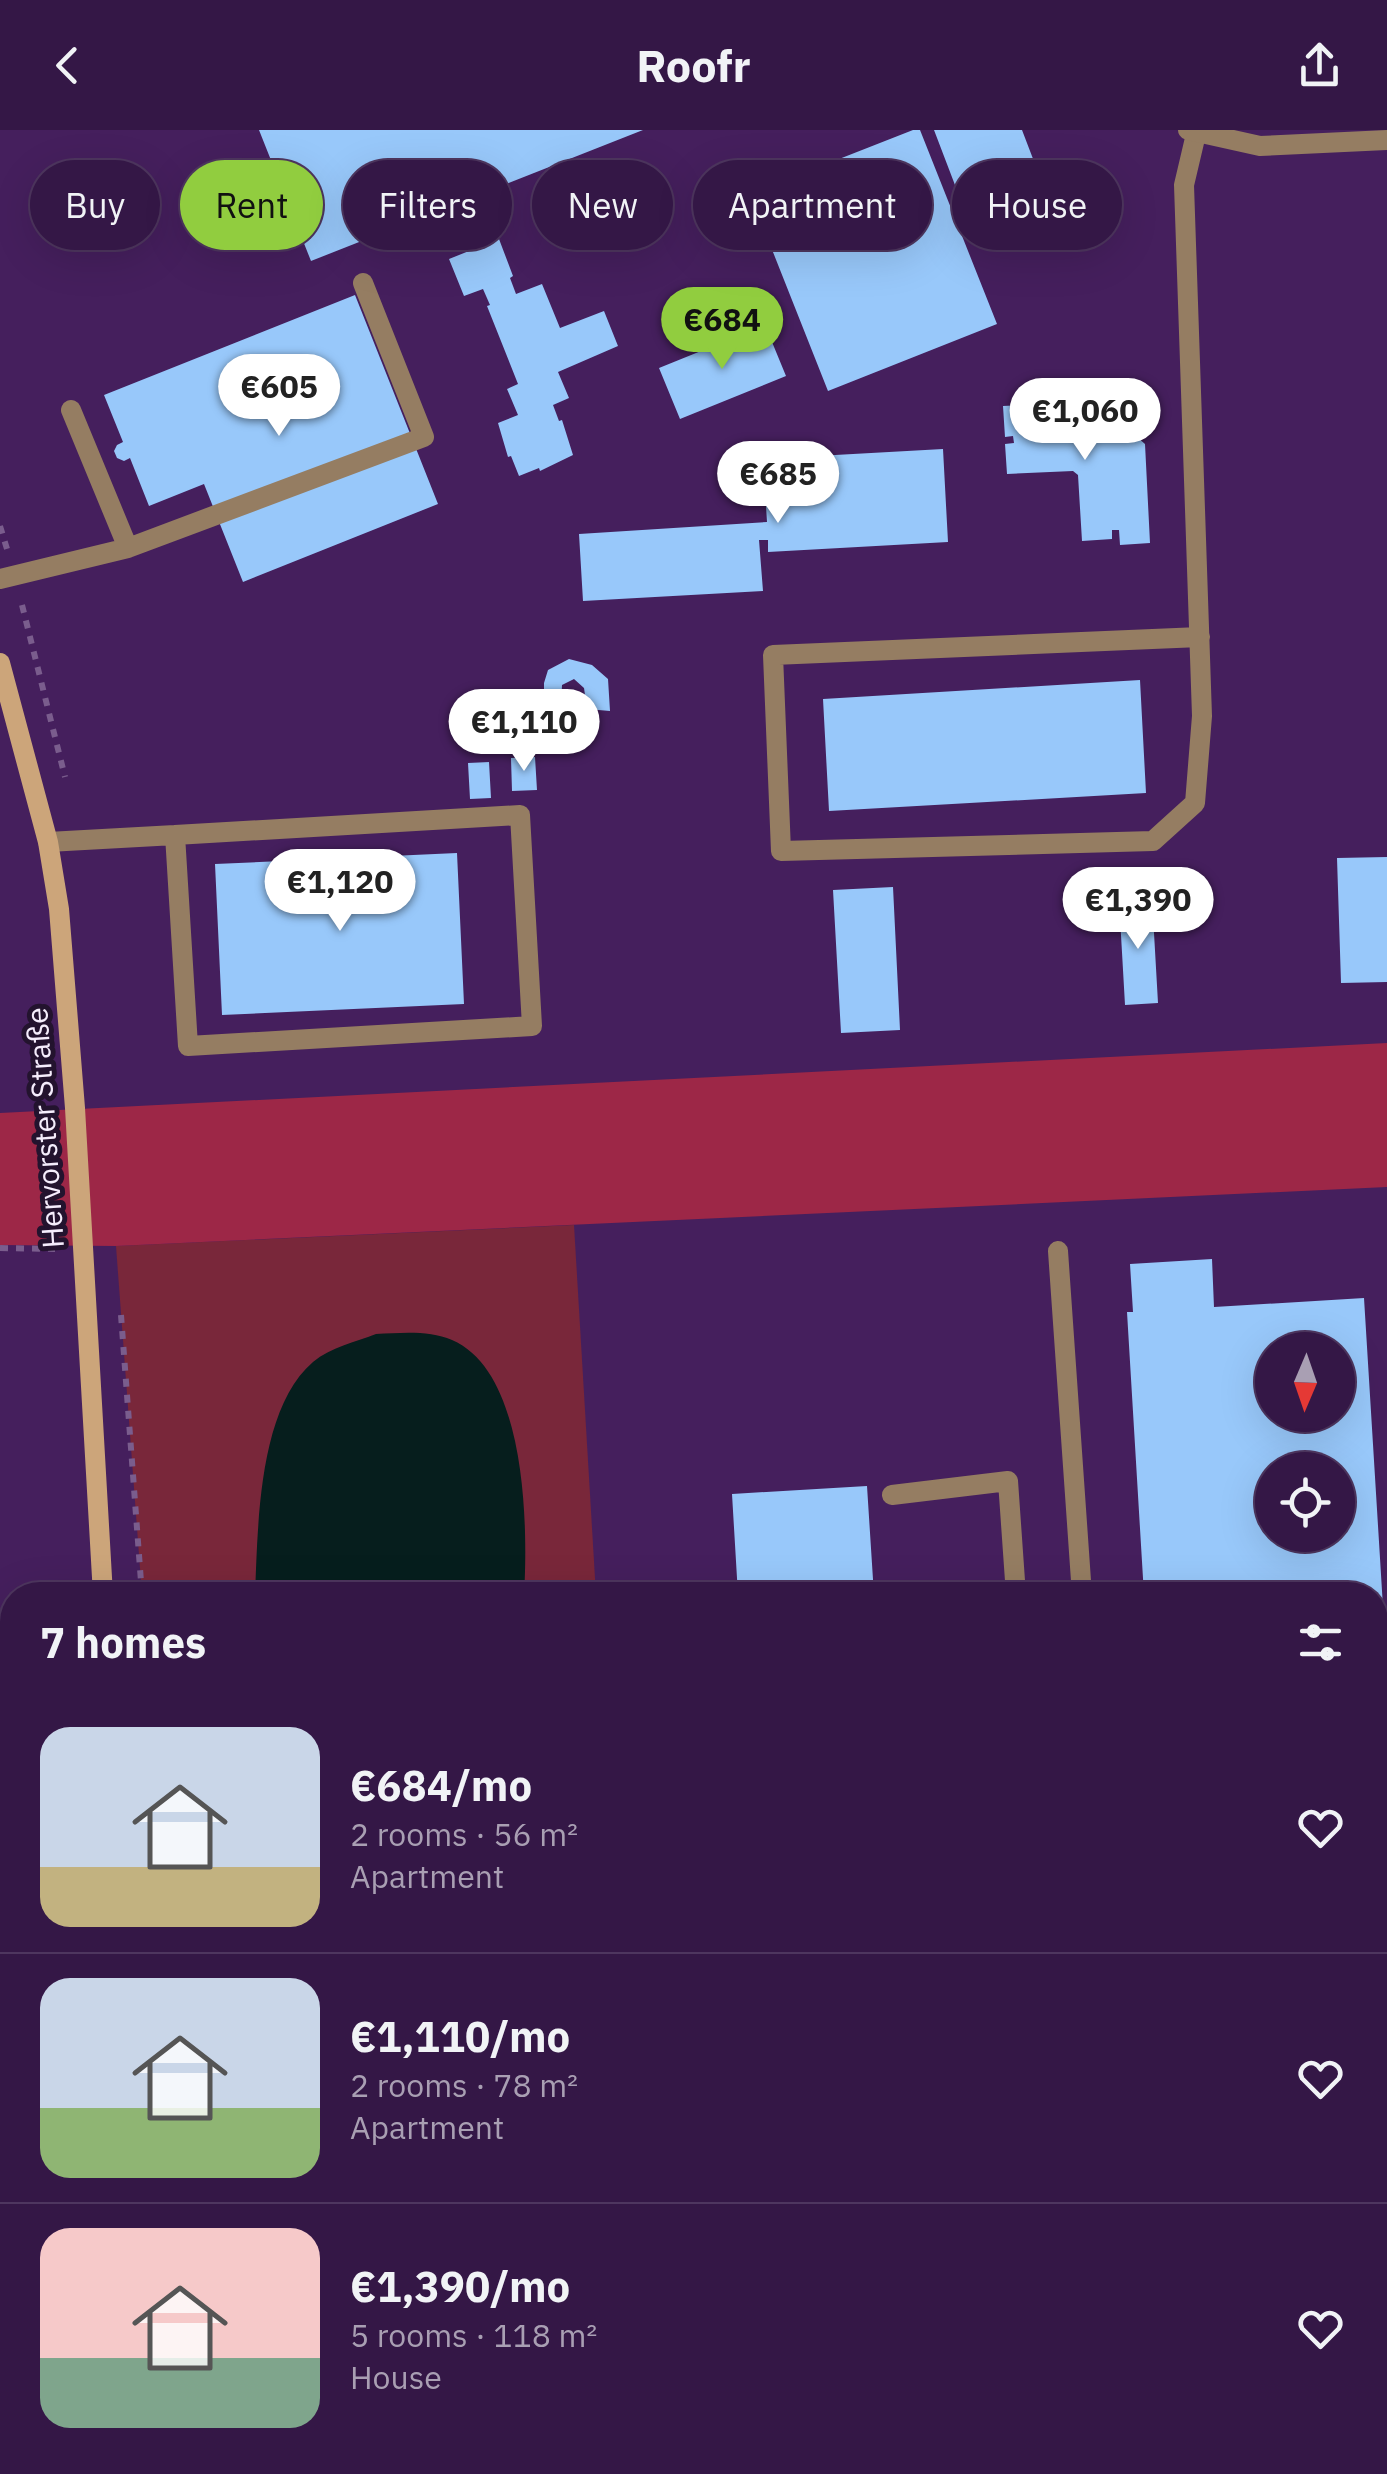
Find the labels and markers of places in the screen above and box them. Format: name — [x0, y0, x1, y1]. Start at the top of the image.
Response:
pin: €684 — [663, 287, 781, 372]
pin: €605 — [220, 354, 338, 439]
pin: €1,060 — [1004, 378, 1166, 463]
pin: €685 — [719, 441, 837, 526]
pin: €1,110 — [443, 689, 605, 774]
pin: €1,120 — [259, 849, 421, 934]
pin: €1,390 — [1057, 867, 1219, 952]

